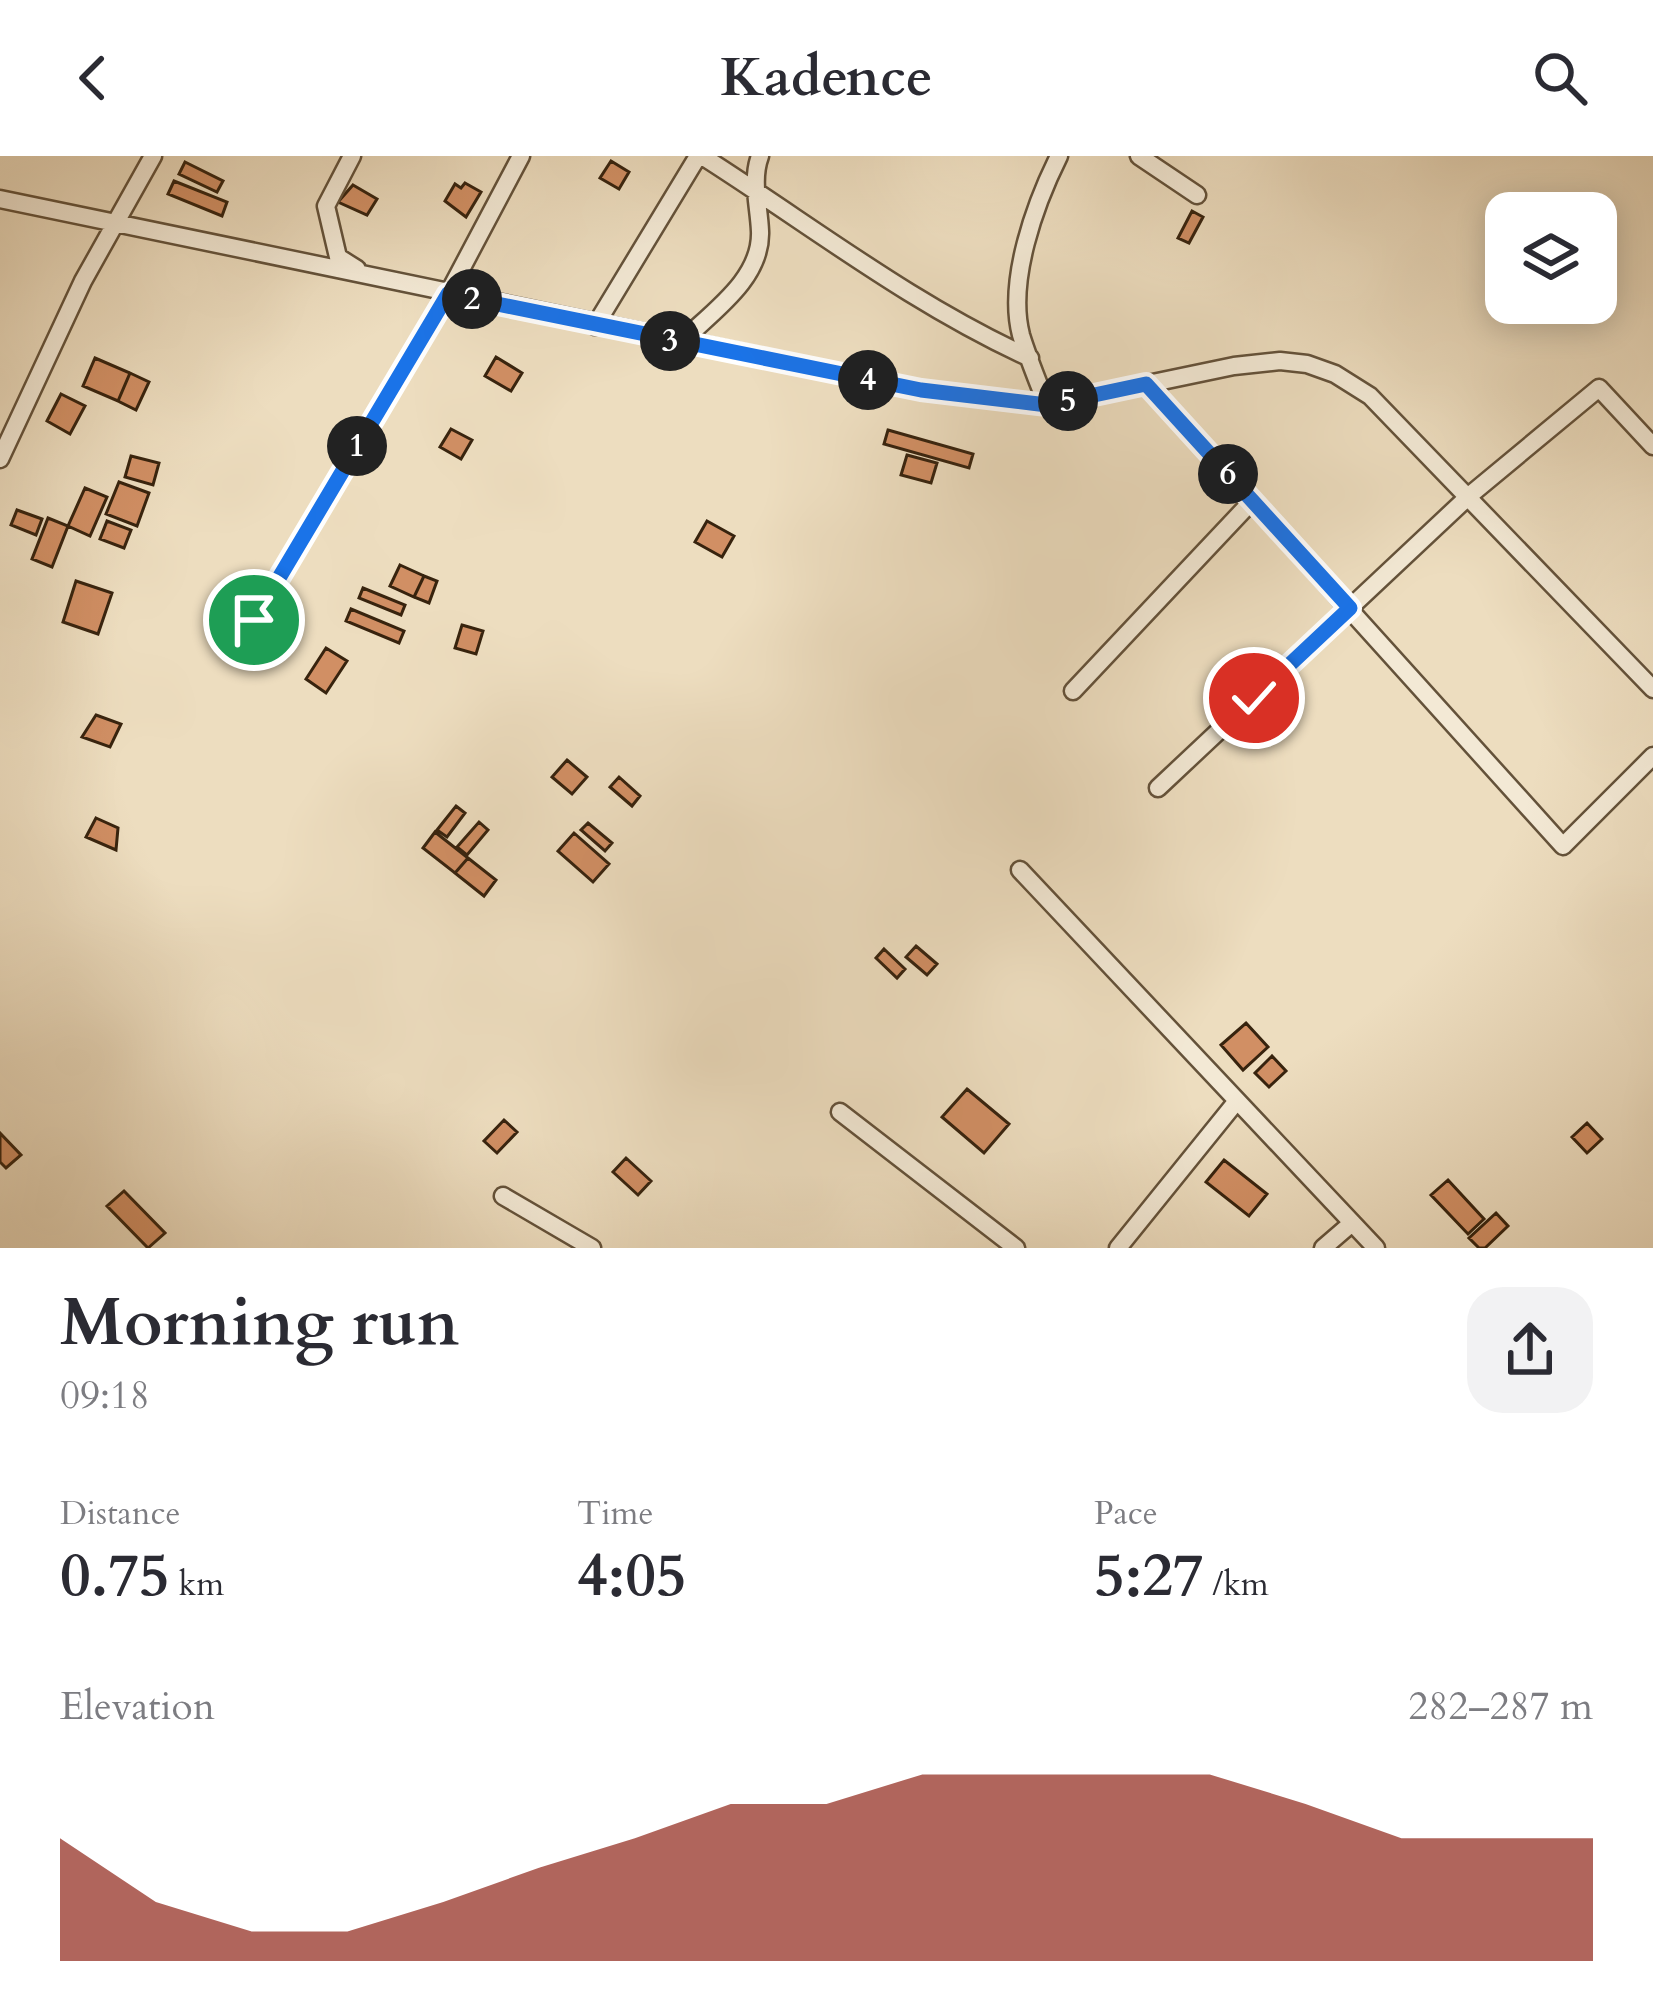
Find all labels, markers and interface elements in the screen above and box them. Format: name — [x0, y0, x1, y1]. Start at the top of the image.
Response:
text: Kadence — [720, 42, 933, 115]
icon: back — [60, 45, 126, 111]
icon: search — [1527, 45, 1593, 111]
map controls — [1485, 192, 1617, 324]
button: layers — [1485, 192, 1617, 324]
pin: 2 — [442, 269, 502, 329]
text: 2 — [464, 276, 480, 321]
pin: 3 — [640, 311, 700, 371]
text: 3 — [662, 318, 678, 363]
pin: 4 — [838, 350, 898, 410]
text: 4 — [860, 357, 876, 402]
pin: 5 — [1038, 371, 1098, 431]
text: 5 — [1060, 378, 1076, 423]
pin: 1 — [327, 416, 387, 476]
text: 1 — [349, 423, 365, 468]
pin: 6 — [1198, 444, 1258, 504]
text: 6 — [1220, 451, 1236, 496]
pin — [203, 569, 305, 671]
icon: arrive — [221, 587, 287, 653]
pin — [1203, 647, 1305, 749]
icon: check — [1221, 665, 1287, 731]
text: Morning run — [60, 1279, 459, 1368]
button: share — [1467, 1287, 1593, 1413]
text: 09:18 — [60, 1369, 150, 1422]
text: Distance — [60, 1491, 181, 1536]
text: Time — [577, 1491, 653, 1536]
text: Pace — [1094, 1491, 1158, 1536]
text: 0.75 — [60, 1536, 170, 1617]
text: 4:05 — [577, 1536, 687, 1617]
text: 5:27 — [1094, 1536, 1204, 1617]
text: km — [170, 1562, 224, 1607]
text: /km — [1204, 1562, 1269, 1607]
text: Elevation — [60, 1680, 215, 1733]
text: 282–287 m — [1408, 1680, 1593, 1733]

